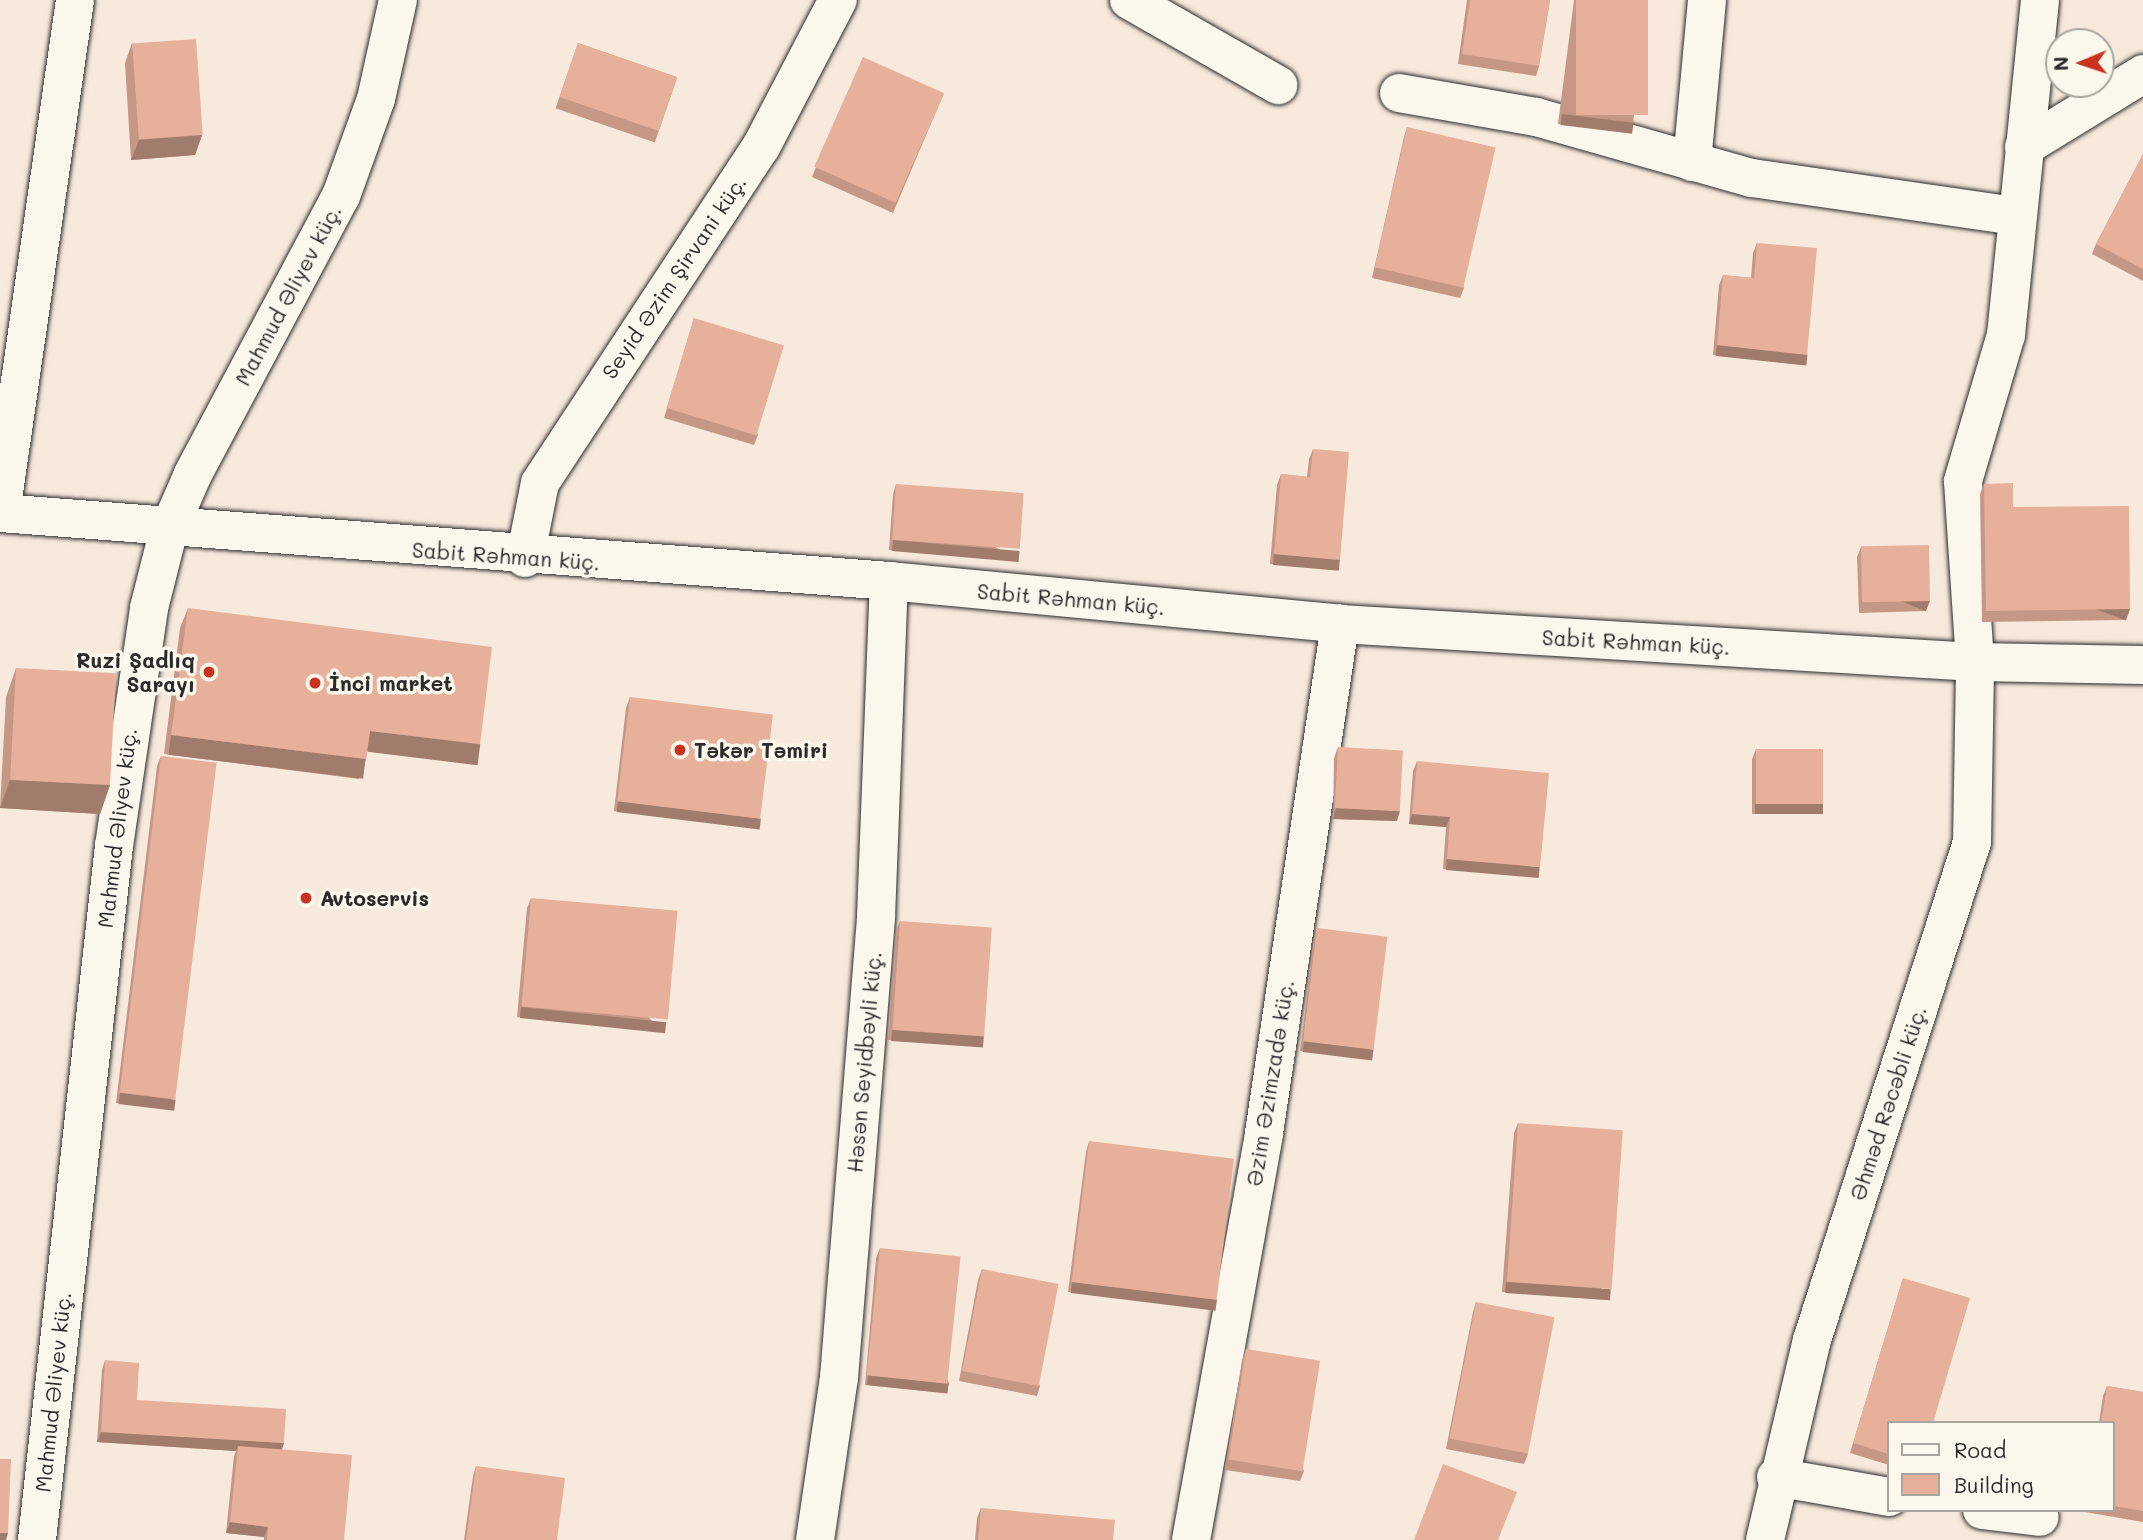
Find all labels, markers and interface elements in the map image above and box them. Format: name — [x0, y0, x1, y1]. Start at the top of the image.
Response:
north arrow — [2045, 28, 2115, 98]
text: N — [2048, 56, 2073, 71]
street label: Seyid Əzim Şirvani küç. — [597, 171, 751, 383]
street label: Mahmud Əliyev küç. — [230, 200, 346, 390]
street label: Sabit Rəhman küç. — [411, 537, 601, 575]
street label: Sabit Rəhman küç. — [976, 578, 1166, 620]
street label: Sabit Rəhman küç. — [1541, 624, 1731, 660]
place label: Ruzi Şadlıq Sarayı — [76, 647, 195, 697]
marker: Ruzi Şadlıq Sarayı — [201, 664, 217, 680]
place label: İnci market — [329, 670, 453, 696]
marker: İnci market — [307, 675, 323, 691]
street label: Mahmud Əliyev küç. — [92, 727, 142, 929]
place label: Təkər Təmiri — [694, 737, 828, 763]
marker: Təkər Təmiri — [672, 742, 688, 758]
place label: Avtoservis — [320, 885, 429, 911]
marker: Avtoservis — [298, 890, 314, 906]
street label: Həsən Seyidbəyli küç. — [842, 950, 886, 1174]
street label: Əzim Əzimzadə küç. — [1241, 978, 1299, 1188]
street label: Əhməd Rəcəbli küç. — [1845, 1003, 1931, 1203]
street label: Mahmud Əliyev küç. — [30, 1291, 76, 1493]
legend — [1888, 1421, 2115, 1512]
text: Road — [1954, 1436, 2006, 1463]
text: Building — [1954, 1471, 2034, 1498]

